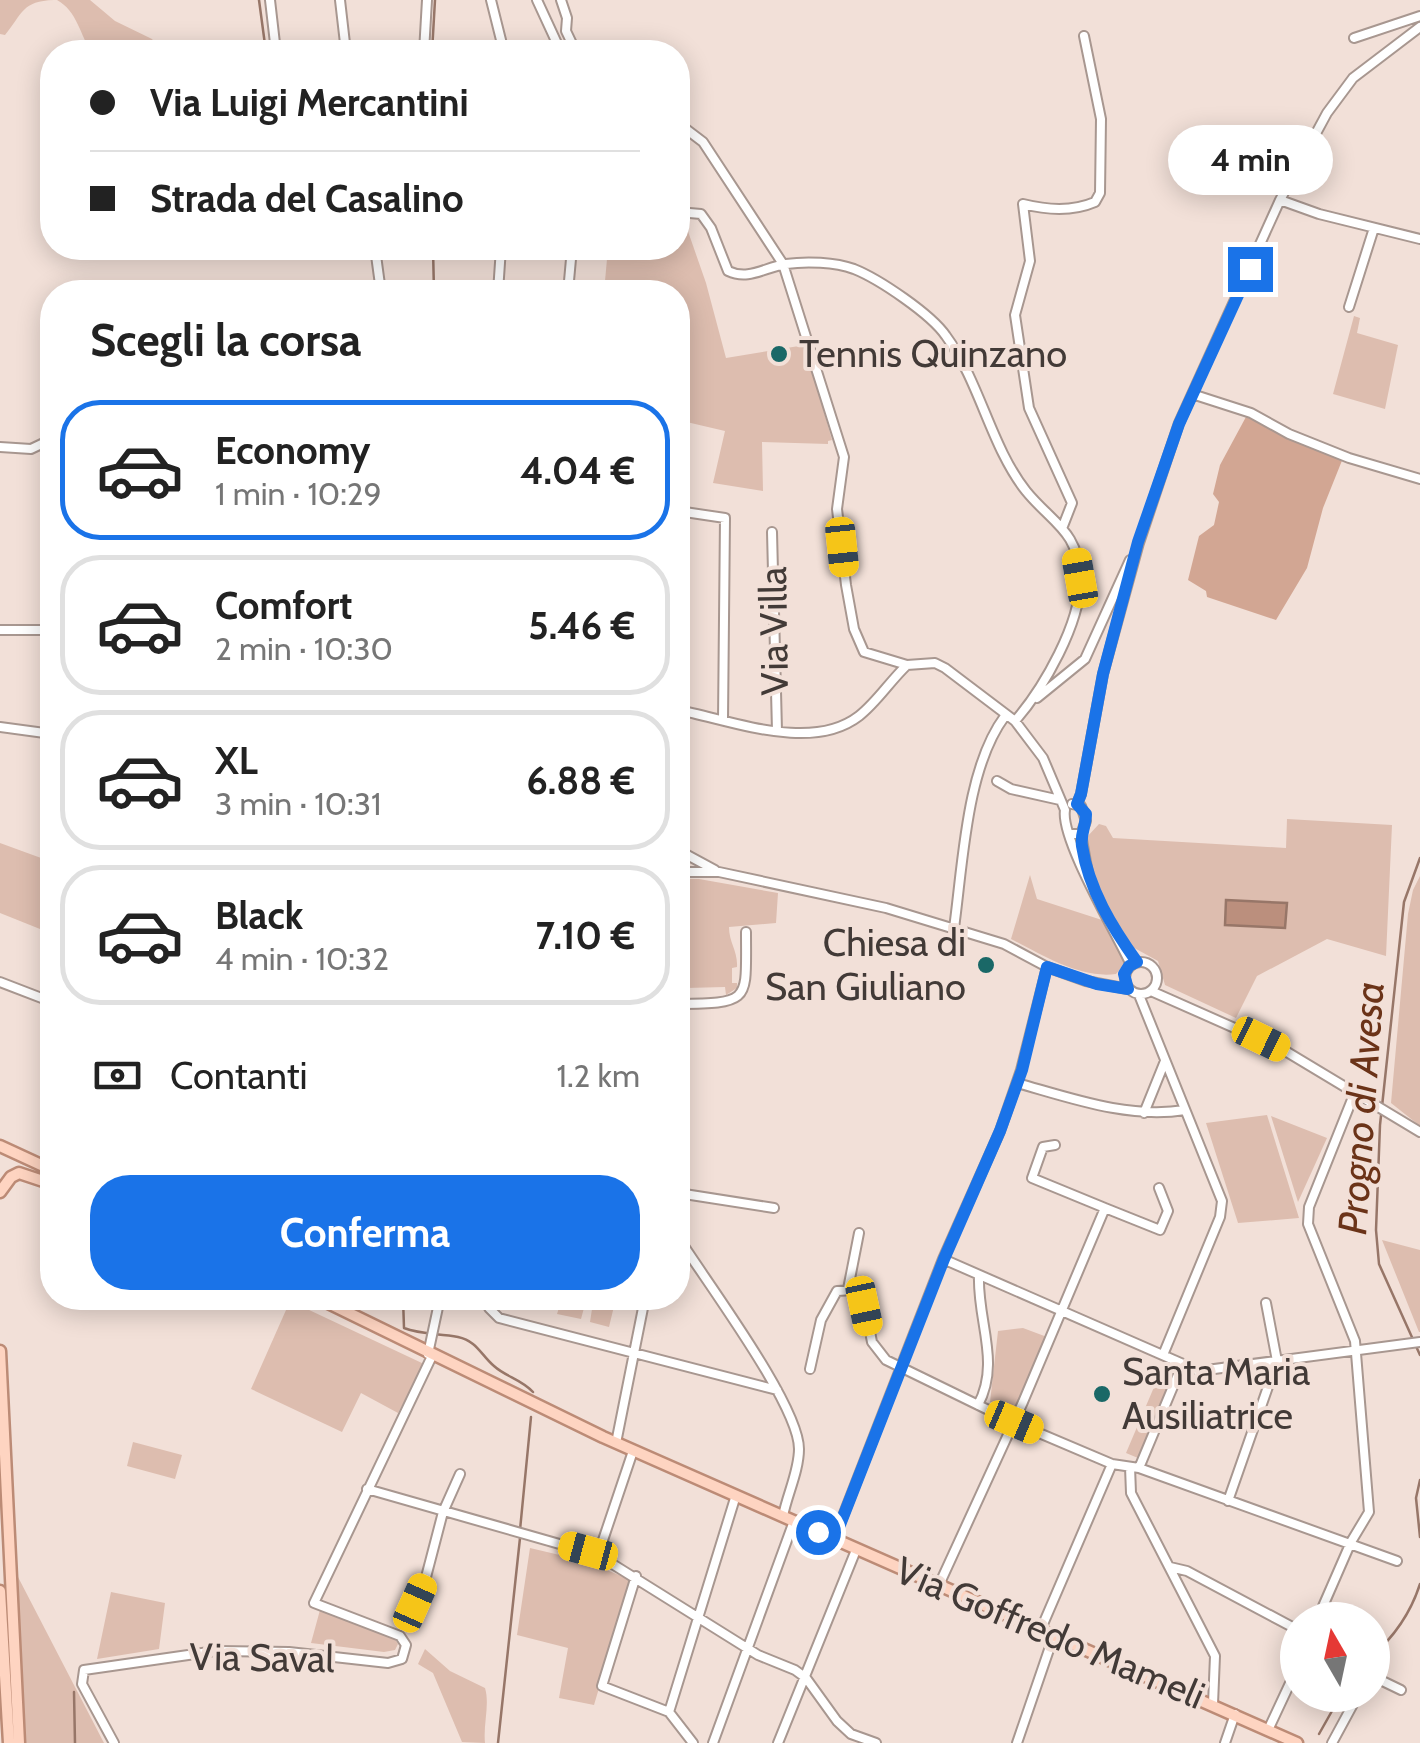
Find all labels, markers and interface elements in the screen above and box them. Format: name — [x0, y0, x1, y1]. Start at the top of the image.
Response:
text: Via Luigi Mercantini — [150, 79, 469, 126]
callout: 4 min — [1168, 124, 1332, 194]
text: 4 min — [1210, 140, 1291, 179]
text: Strada del Casalino — [150, 175, 464, 222]
route end — [1228, 247, 1273, 292]
text: Scegli la corsa — [90, 313, 362, 367]
place label: Tennis Quinzano — [799, 330, 1067, 377]
marker: Tennis Quinzano — [768, 343, 790, 365]
icon: car — [95, 425, 185, 515]
text: Economy — [215, 427, 370, 474]
text: 4.04 € — [520, 447, 635, 494]
text: 1 min · 10:29 — [215, 474, 382, 513]
car — [824, 516, 860, 578]
car — [1060, 546, 1100, 610]
street label: Via Villa — [749, 566, 798, 696]
icon: car — [95, 580, 185, 670]
text: Comfort — [215, 582, 352, 629]
text: 5.46 € — [528, 602, 635, 649]
text: 2 min · 10:30 — [215, 629, 393, 668]
icon: car — [95, 735, 185, 825]
text: XL — [215, 737, 258, 784]
text: 6.88 € — [526, 757, 635, 804]
text: 3 min · 10:31 — [215, 784, 381, 823]
icon: car — [95, 890, 185, 980]
text: Black — [215, 892, 303, 939]
text: 7.10 € — [535, 912, 635, 959]
place label: Chiesa di San Giuliano — [765, 919, 966, 1010]
text: 4 min · 10:32 — [215, 939, 389, 978]
marker: Chiesa di San Giuliano — [975, 954, 997, 976]
water label: Progno di Avesa — [1327, 980, 1394, 1236]
car — [1227, 1012, 1295, 1066]
icon: cash — [90, 1048, 145, 1103]
text: Contanti — [170, 1052, 308, 1099]
text: 1.2 km — [557, 1056, 640, 1095]
button: Conferma — [90, 1175, 640, 1290]
car — [843, 1274, 885, 1338]
place label: Santa Maria Ausiliatrice — [1122, 1348, 1310, 1439]
marker: Santa Maria Ausiliatrice — [1091, 1383, 1113, 1405]
car — [981, 1396, 1047, 1448]
route start — [796, 1510, 841, 1555]
car — [555, 1529, 621, 1573]
street label: Via Goffredo Mameli — [889, 1546, 1212, 1719]
car — [389, 1569, 441, 1637]
north arrow — [1280, 1602, 1390, 1712]
map controls — [1280, 1602, 1390, 1712]
street label: Via Saval — [189, 1633, 335, 1682]

